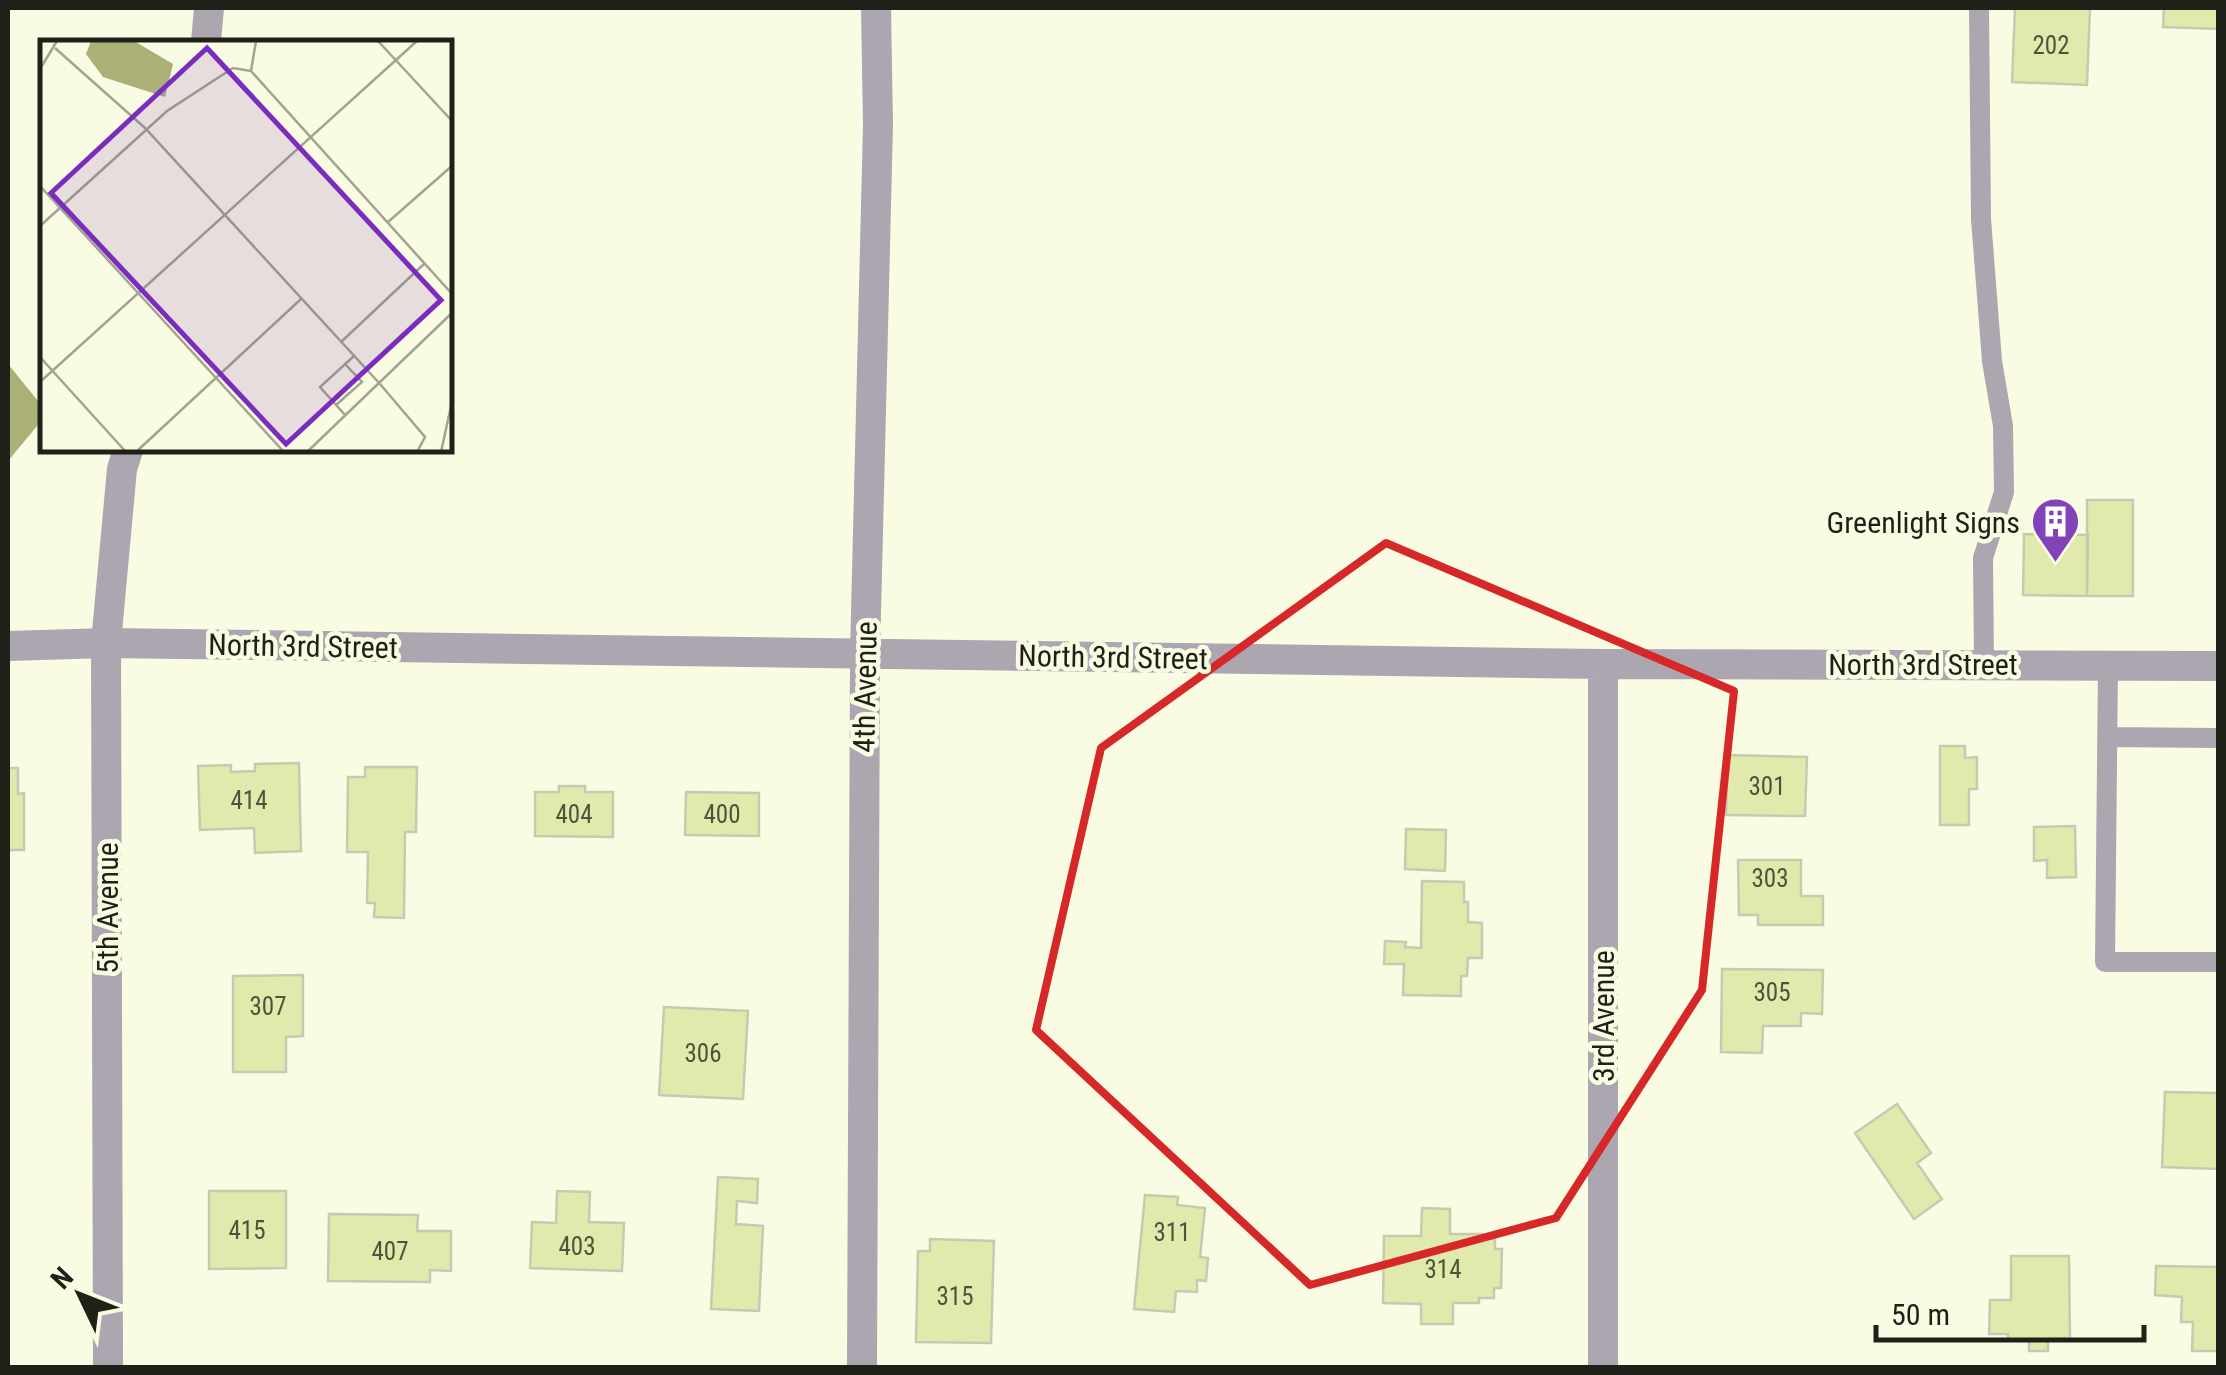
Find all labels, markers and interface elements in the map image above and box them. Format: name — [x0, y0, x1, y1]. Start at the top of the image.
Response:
house number: 202 — [2032, 31, 2070, 60]
inset map — [40, 40, 452, 452]
building icon: Greenlight Signs — [2029, 496, 2081, 564]
place label: Greenlight Signs — [1826, 505, 2020, 540]
street label: 4th Avenue — [846, 621, 884, 753]
street label: North 3rd Street — [208, 627, 398, 665]
street label: North 3rd Street — [1018, 638, 1208, 676]
street label: North 3rd Street — [1828, 647, 2018, 682]
house number: 301 — [1748, 772, 1786, 801]
house number: 414 — [230, 786, 268, 815]
house number: 404 — [555, 800, 593, 829]
house number: 400 — [703, 800, 741, 829]
street label: 5th Avenue — [90, 842, 125, 974]
house number: 303 — [1751, 864, 1789, 893]
street label: 3rd Avenue — [1586, 950, 1621, 1082]
house number: 305 — [1753, 978, 1791, 1007]
house number: 307 — [249, 992, 287, 1021]
house number: 306 — [684, 1039, 722, 1068]
house number: 415 — [228, 1216, 266, 1245]
house number: 311 — [1153, 1218, 1191, 1247]
house number: 403 — [558, 1232, 596, 1261]
house number: 407 — [371, 1237, 409, 1266]
north arrow — [30, 1245, 130, 1345]
house number: 314 — [1424, 1255, 1462, 1284]
text: N — [44, 1261, 80, 1296]
scale bar — [1876, 1280, 2144, 1342]
house number: 315 — [936, 1282, 974, 1311]
text: 50 m — [1891, 1297, 1950, 1332]

